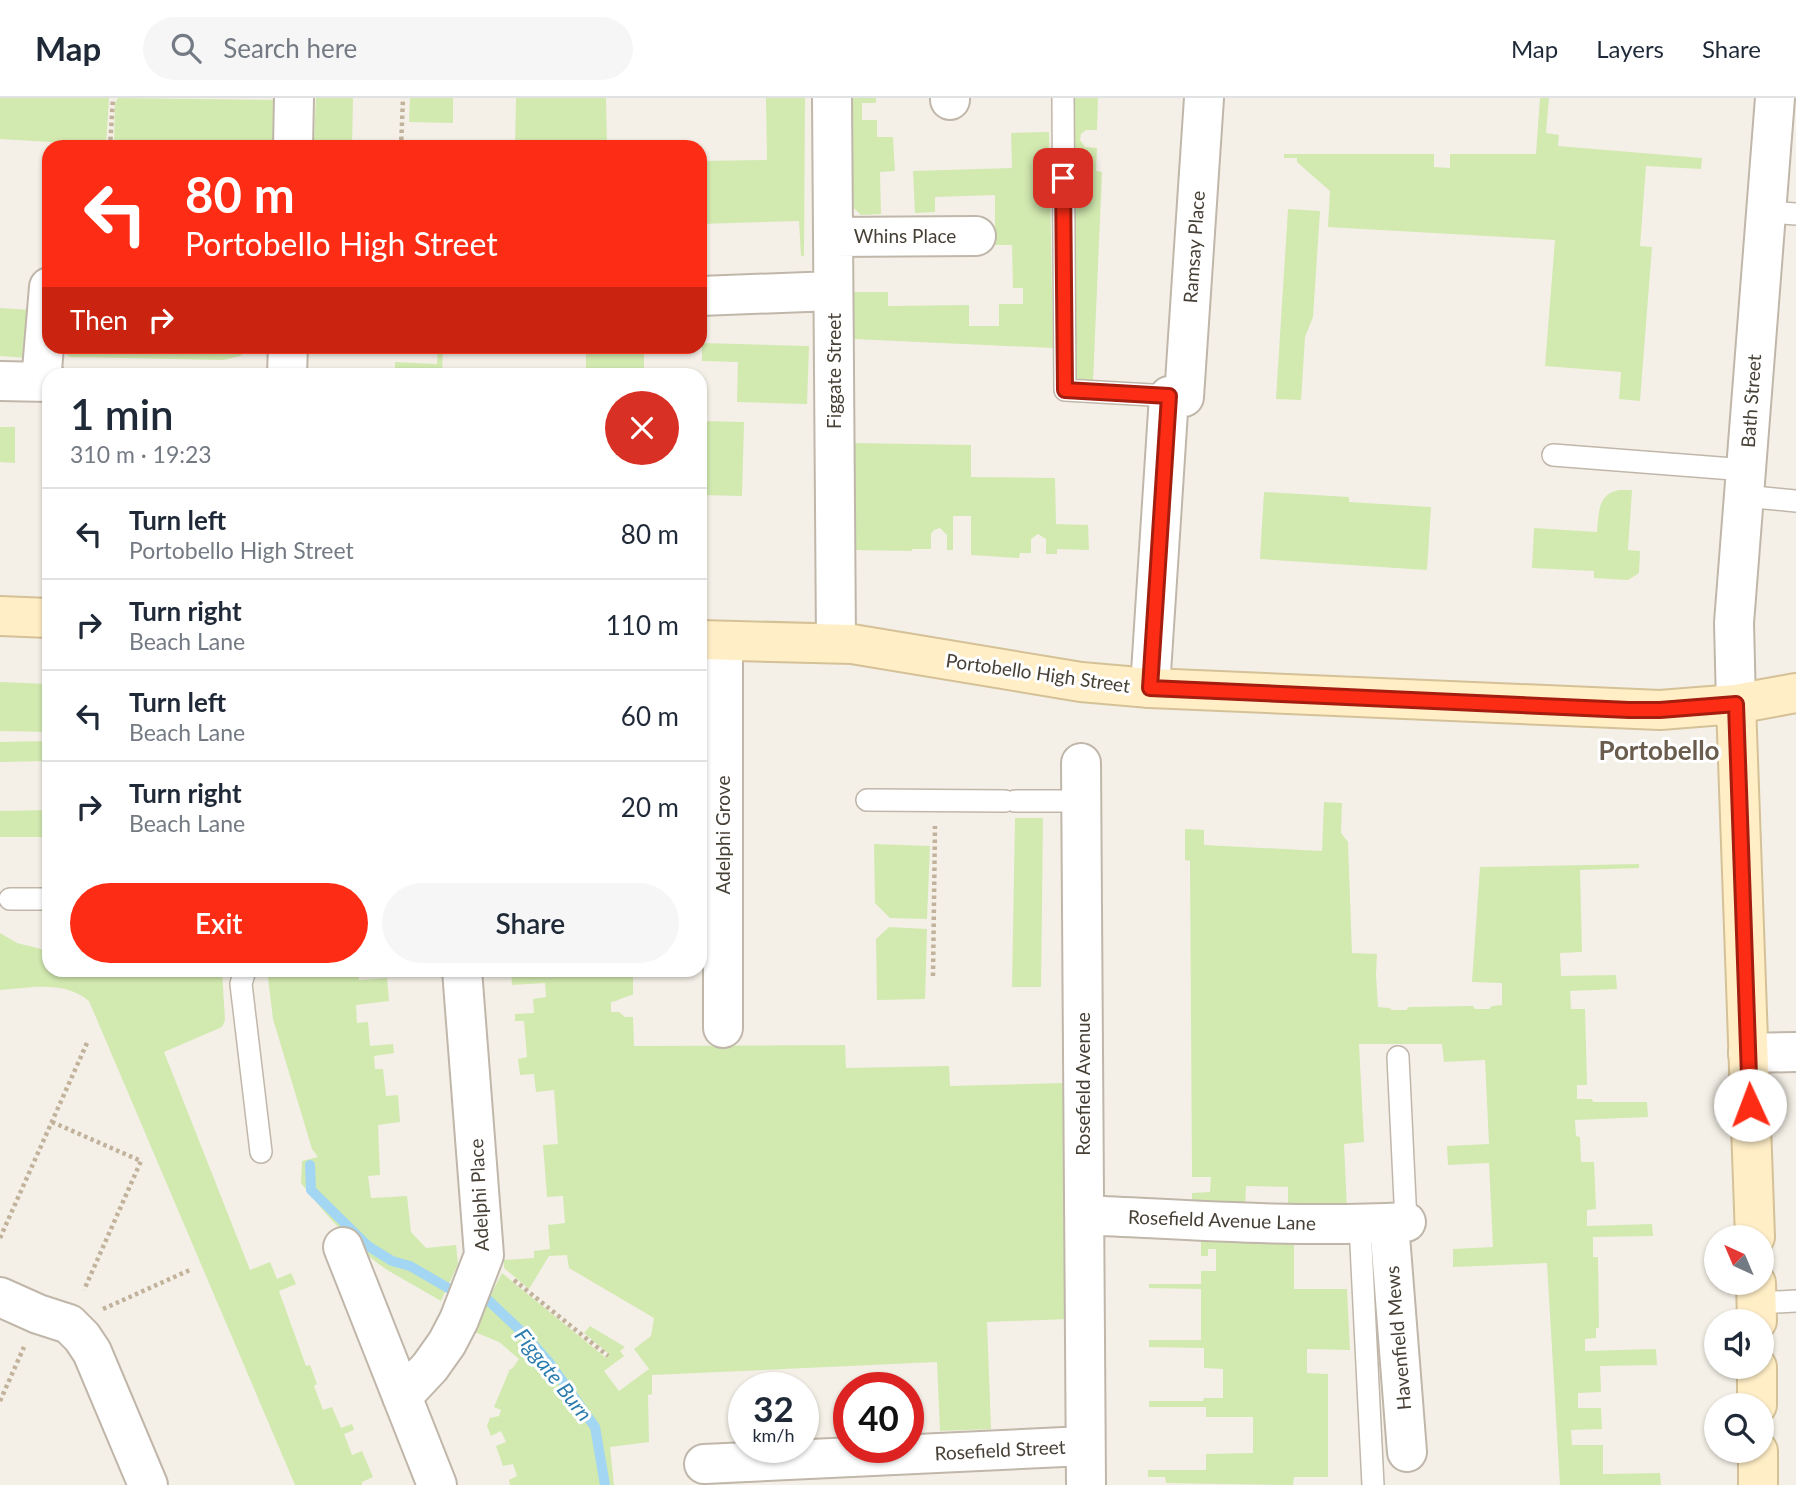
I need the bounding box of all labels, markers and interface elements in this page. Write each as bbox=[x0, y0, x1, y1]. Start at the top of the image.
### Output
search box bbox=[143, 17, 633, 80]
text: Map bbox=[35, 28, 101, 68]
icon: search bbox=[167, 29, 205, 67]
text: Search here bbox=[223, 32, 357, 64]
text: Map bbox=[1511, 34, 1558, 63]
text: Layers bbox=[1596, 34, 1664, 63]
text: Share bbox=[1702, 34, 1761, 63]
pin bbox=[1033, 148, 1093, 208]
icon: arrive bbox=[1044, 159, 1082, 197]
text: 80 m bbox=[185, 165, 295, 223]
icon: left bbox=[70, 168, 161, 259]
street label: Ramsay Place bbox=[1178, 190, 1209, 304]
text: Portobello High Street bbox=[185, 224, 498, 263]
street label: Whins Place bbox=[854, 224, 956, 247]
icon: right bbox=[142, 301, 180, 339]
text: Then bbox=[70, 304, 128, 336]
street label: Figgate Street bbox=[822, 313, 845, 429]
street label: Bath Street bbox=[1736, 353, 1765, 449]
text: 1 min bbox=[70, 389, 174, 439]
button: close bbox=[605, 391, 679, 465]
text: 310 m · 19:23 bbox=[70, 440, 212, 468]
text: Turn left bbox=[129, 504, 226, 536]
icon: left bbox=[70, 515, 108, 553]
text: 80 m bbox=[621, 518, 679, 550]
text: Portobello High Street bbox=[129, 536, 354, 564]
text: Turn right bbox=[129, 595, 242, 627]
icon: right bbox=[70, 606, 108, 644]
text: 110 m bbox=[606, 609, 679, 641]
text: Beach Lane bbox=[129, 627, 245, 655]
street label: Portobello High Street bbox=[945, 648, 1132, 697]
text: Turn left bbox=[129, 686, 226, 718]
icon: left bbox=[70, 697, 108, 735]
text: 60 m bbox=[621, 700, 679, 732]
text: Beach Lane bbox=[129, 718, 245, 746]
district label: Portobello bbox=[1598, 734, 1720, 766]
street label: Adelphi Grove bbox=[711, 776, 734, 894]
text: Turn right bbox=[129, 777, 242, 809]
icon: right bbox=[70, 788, 108, 826]
text: 20 m bbox=[621, 791, 679, 823]
text: Beach Lane bbox=[129, 809, 245, 837]
button: Exit bbox=[70, 883, 368, 963]
button: Share bbox=[382, 883, 679, 963]
street label: Rosefield Avenue bbox=[1071, 1012, 1094, 1156]
position arrow bbox=[1713, 1068, 1787, 1142]
street label: Adelphi Place bbox=[464, 1138, 493, 1252]
street label: Rosefield Avenue Lane bbox=[1128, 1205, 1316, 1234]
north arrow bbox=[1704, 1225, 1774, 1295]
map controls bbox=[1704, 1225, 1774, 1463]
street label: Havenfield Mews bbox=[1380, 1265, 1415, 1411]
button: sound bbox=[1704, 1309, 1774, 1379]
water label: Figgate Burn bbox=[510, 1323, 598, 1425]
speed limit sign: 40 bbox=[833, 1372, 924, 1463]
text: 32 bbox=[753, 1387, 794, 1429]
button: search bbox=[1704, 1393, 1774, 1463]
text: km/h bbox=[752, 1424, 795, 1446]
street label: Rosefield Street bbox=[934, 1435, 1066, 1464]

